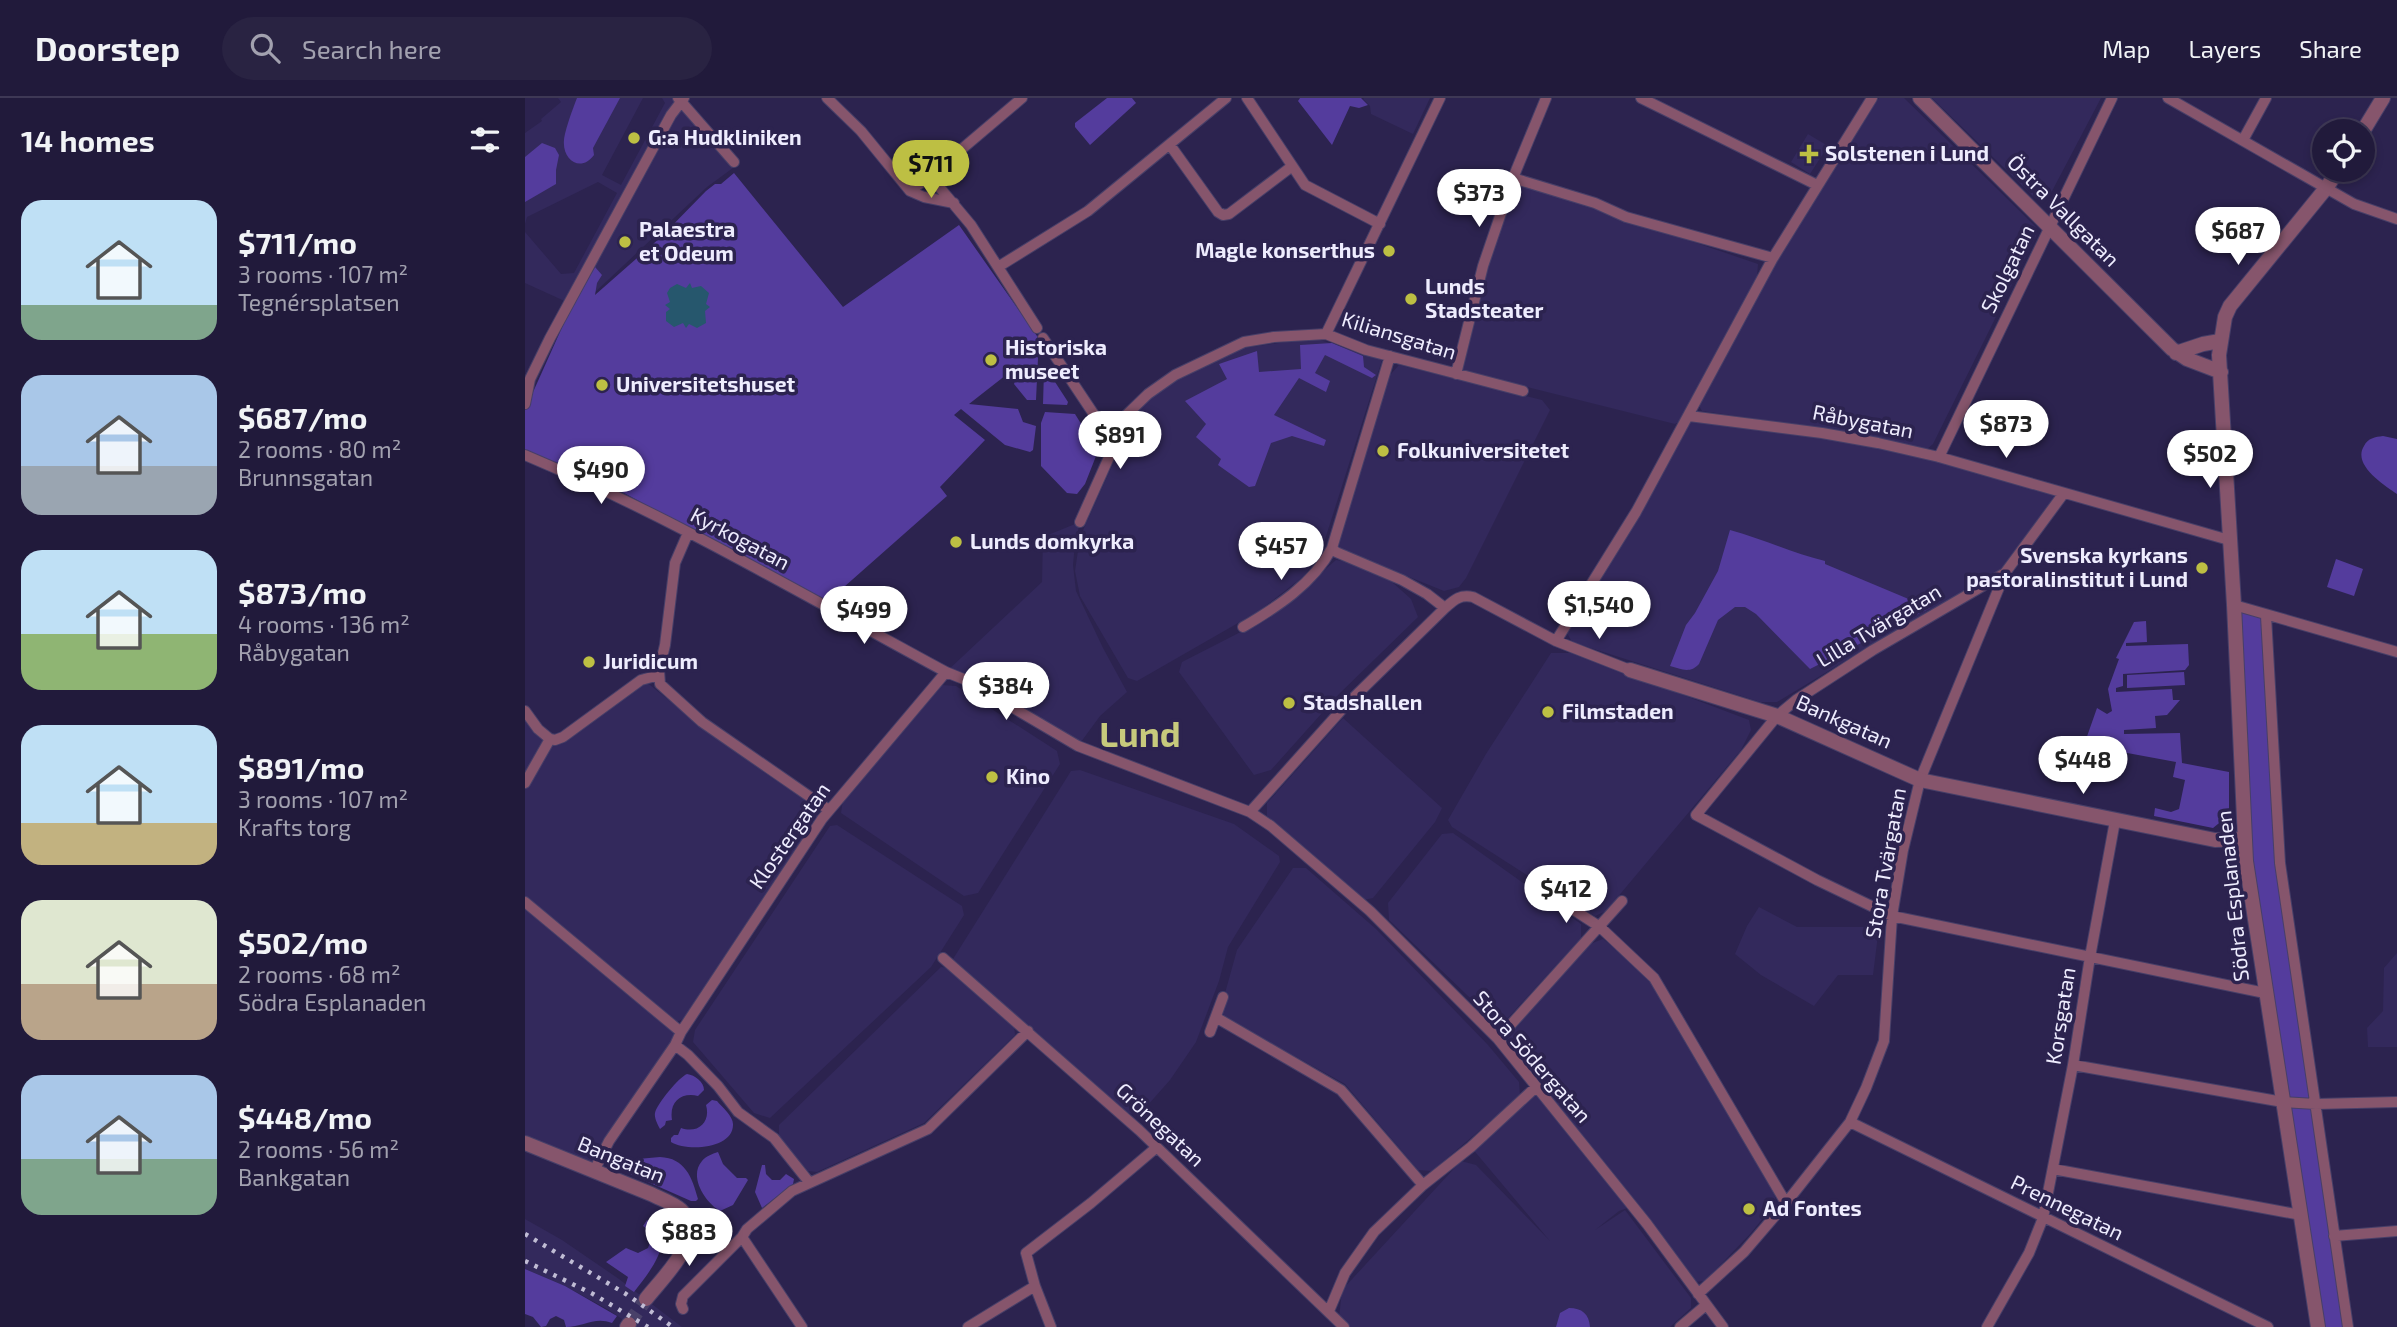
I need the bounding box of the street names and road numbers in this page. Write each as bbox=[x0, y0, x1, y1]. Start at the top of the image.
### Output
street label: Östra Vallgatan bbox=[2003, 149, 2125, 271]
street label: Skolgatan bbox=[1975, 220, 2039, 317]
street label: Kiliansgatan bbox=[1339, 305, 1460, 364]
street label: Råbygatan bbox=[1811, 399, 1916, 443]
street label: Kyrkogatan bbox=[687, 501, 794, 574]
street label: Lilla Tvärgatan bbox=[1811, 578, 1945, 672]
street label: Bankgatan bbox=[1793, 688, 1896, 753]
street label: Klostergatan bbox=[743, 777, 834, 893]
street label: Stora Tvärgatan bbox=[1859, 786, 1910, 940]
street label: Södra Esplanaden bbox=[2210, 809, 2253, 983]
street label: Korsgatan bbox=[2040, 965, 2080, 1066]
street label: Stora Södergatan bbox=[1469, 985, 1597, 1127]
street label: Grönegatan bbox=[1112, 1077, 1210, 1171]
street label: Bangatan bbox=[574, 1130, 669, 1187]
street label: Prennegatan bbox=[2007, 1169, 2128, 1245]

